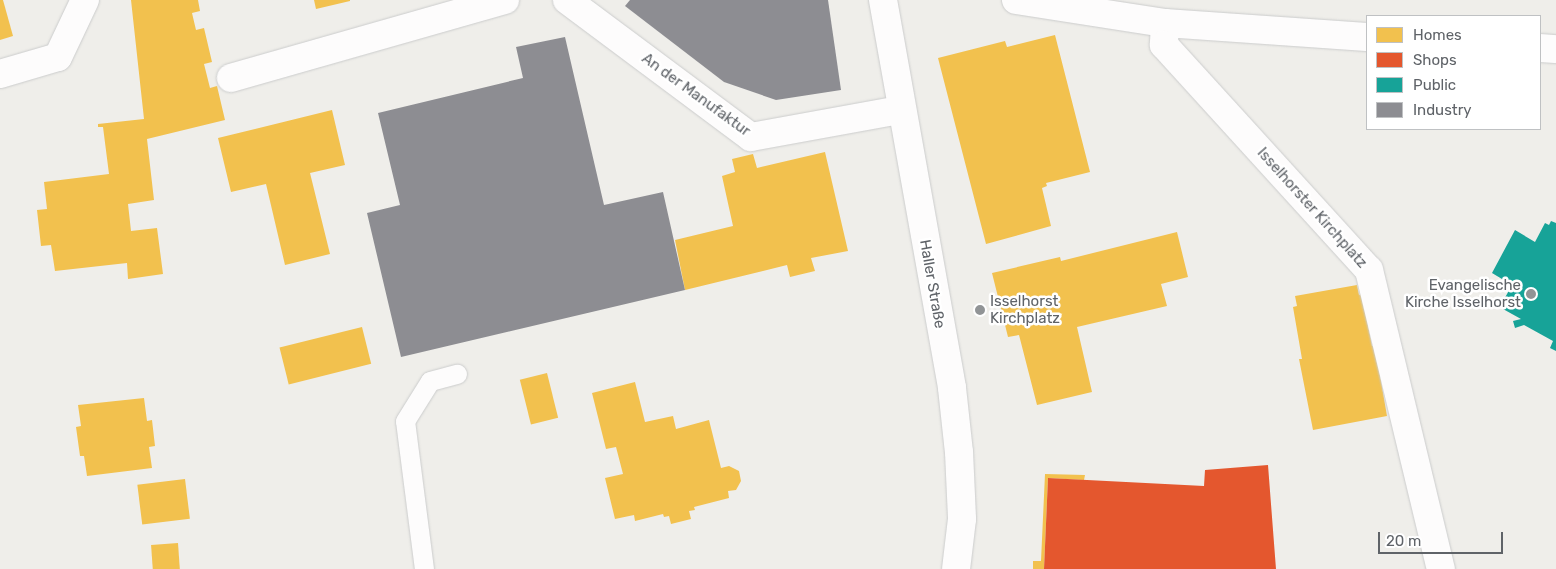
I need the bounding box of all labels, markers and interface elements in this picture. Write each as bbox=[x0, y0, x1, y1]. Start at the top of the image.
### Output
legend bbox=[1366, 15, 1541, 130]
text: Homes bbox=[1413, 26, 1462, 44]
street label: An der Manufaktur bbox=[638, 49, 754, 141]
text: Shops bbox=[1413, 51, 1457, 69]
text: Public bbox=[1413, 76, 1456, 94]
text: Industry bbox=[1413, 101, 1472, 119]
street label: Isselhorster Kirchplatz bbox=[1253, 144, 1371, 272]
street label: Haller Straße bbox=[915, 238, 949, 330]
place label: Evangelische Kirche Isselhorst bbox=[1405, 276, 1521, 311]
marker: Evangelische Kirche Isselhorst bbox=[1525, 288, 1537, 300]
place label: Isselhorst Kirchplatz bbox=[990, 292, 1060, 327]
marker: Isselhorst Kirchplatz bbox=[974, 304, 986, 316]
scale bar bbox=[1381, 522, 1506, 554]
text: 20 m bbox=[1386, 532, 1421, 550]

